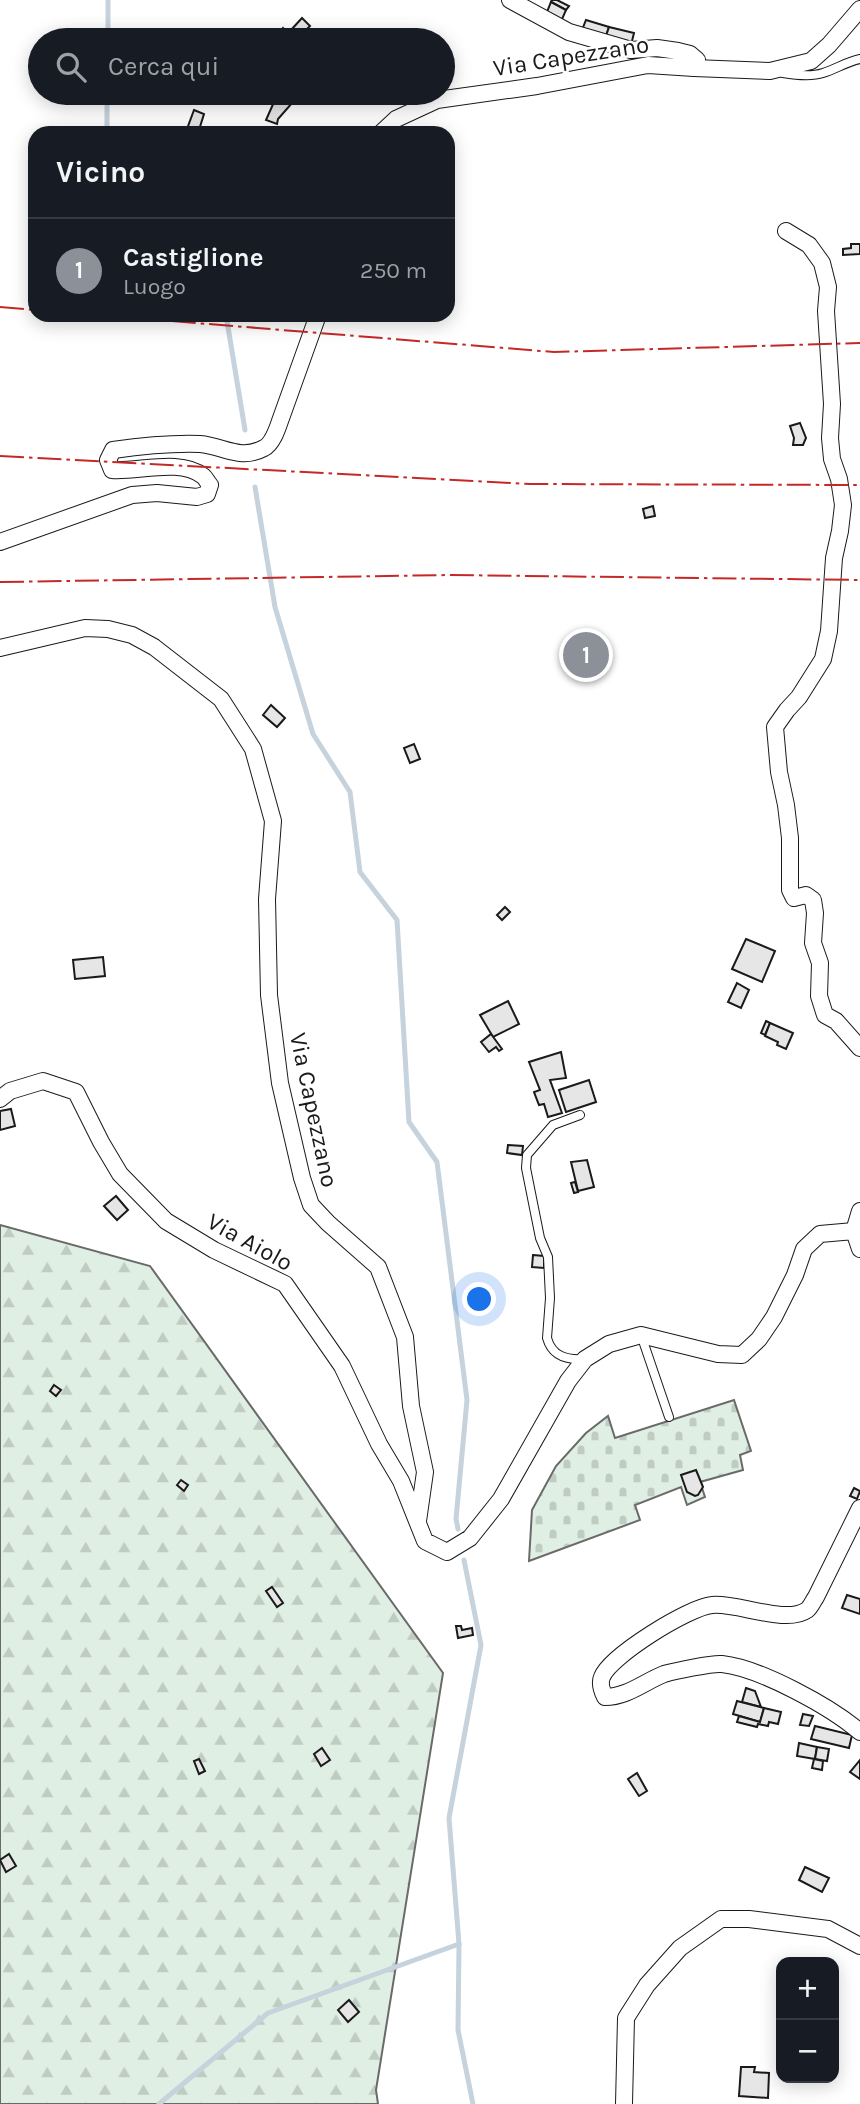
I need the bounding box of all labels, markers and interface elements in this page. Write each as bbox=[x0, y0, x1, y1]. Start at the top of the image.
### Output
search box bbox=[28, 28, 455, 105]
street label: Via Capezzano bbox=[491, 30, 651, 82]
icon: search bbox=[52, 48, 90, 86]
text: Cerca qui bbox=[108, 51, 219, 82]
text: Vicino bbox=[56, 154, 145, 190]
text: Castiglione bbox=[123, 242, 263, 273]
text: 1 bbox=[75, 257, 83, 284]
text: 250 m bbox=[360, 257, 427, 284]
text: Luogo bbox=[123, 273, 186, 300]
pin: 1 bbox=[563, 629, 609, 681]
street label: Via Capezzano bbox=[284, 1030, 344, 1190]
street label: Via Aiolo bbox=[202, 1207, 298, 1277]
your location bbox=[462, 1282, 496, 1316]
map controls bbox=[776, 1957, 839, 2083]
button: + bbox=[776, 1957, 839, 2020]
button: − bbox=[776, 2020, 839, 2083]

